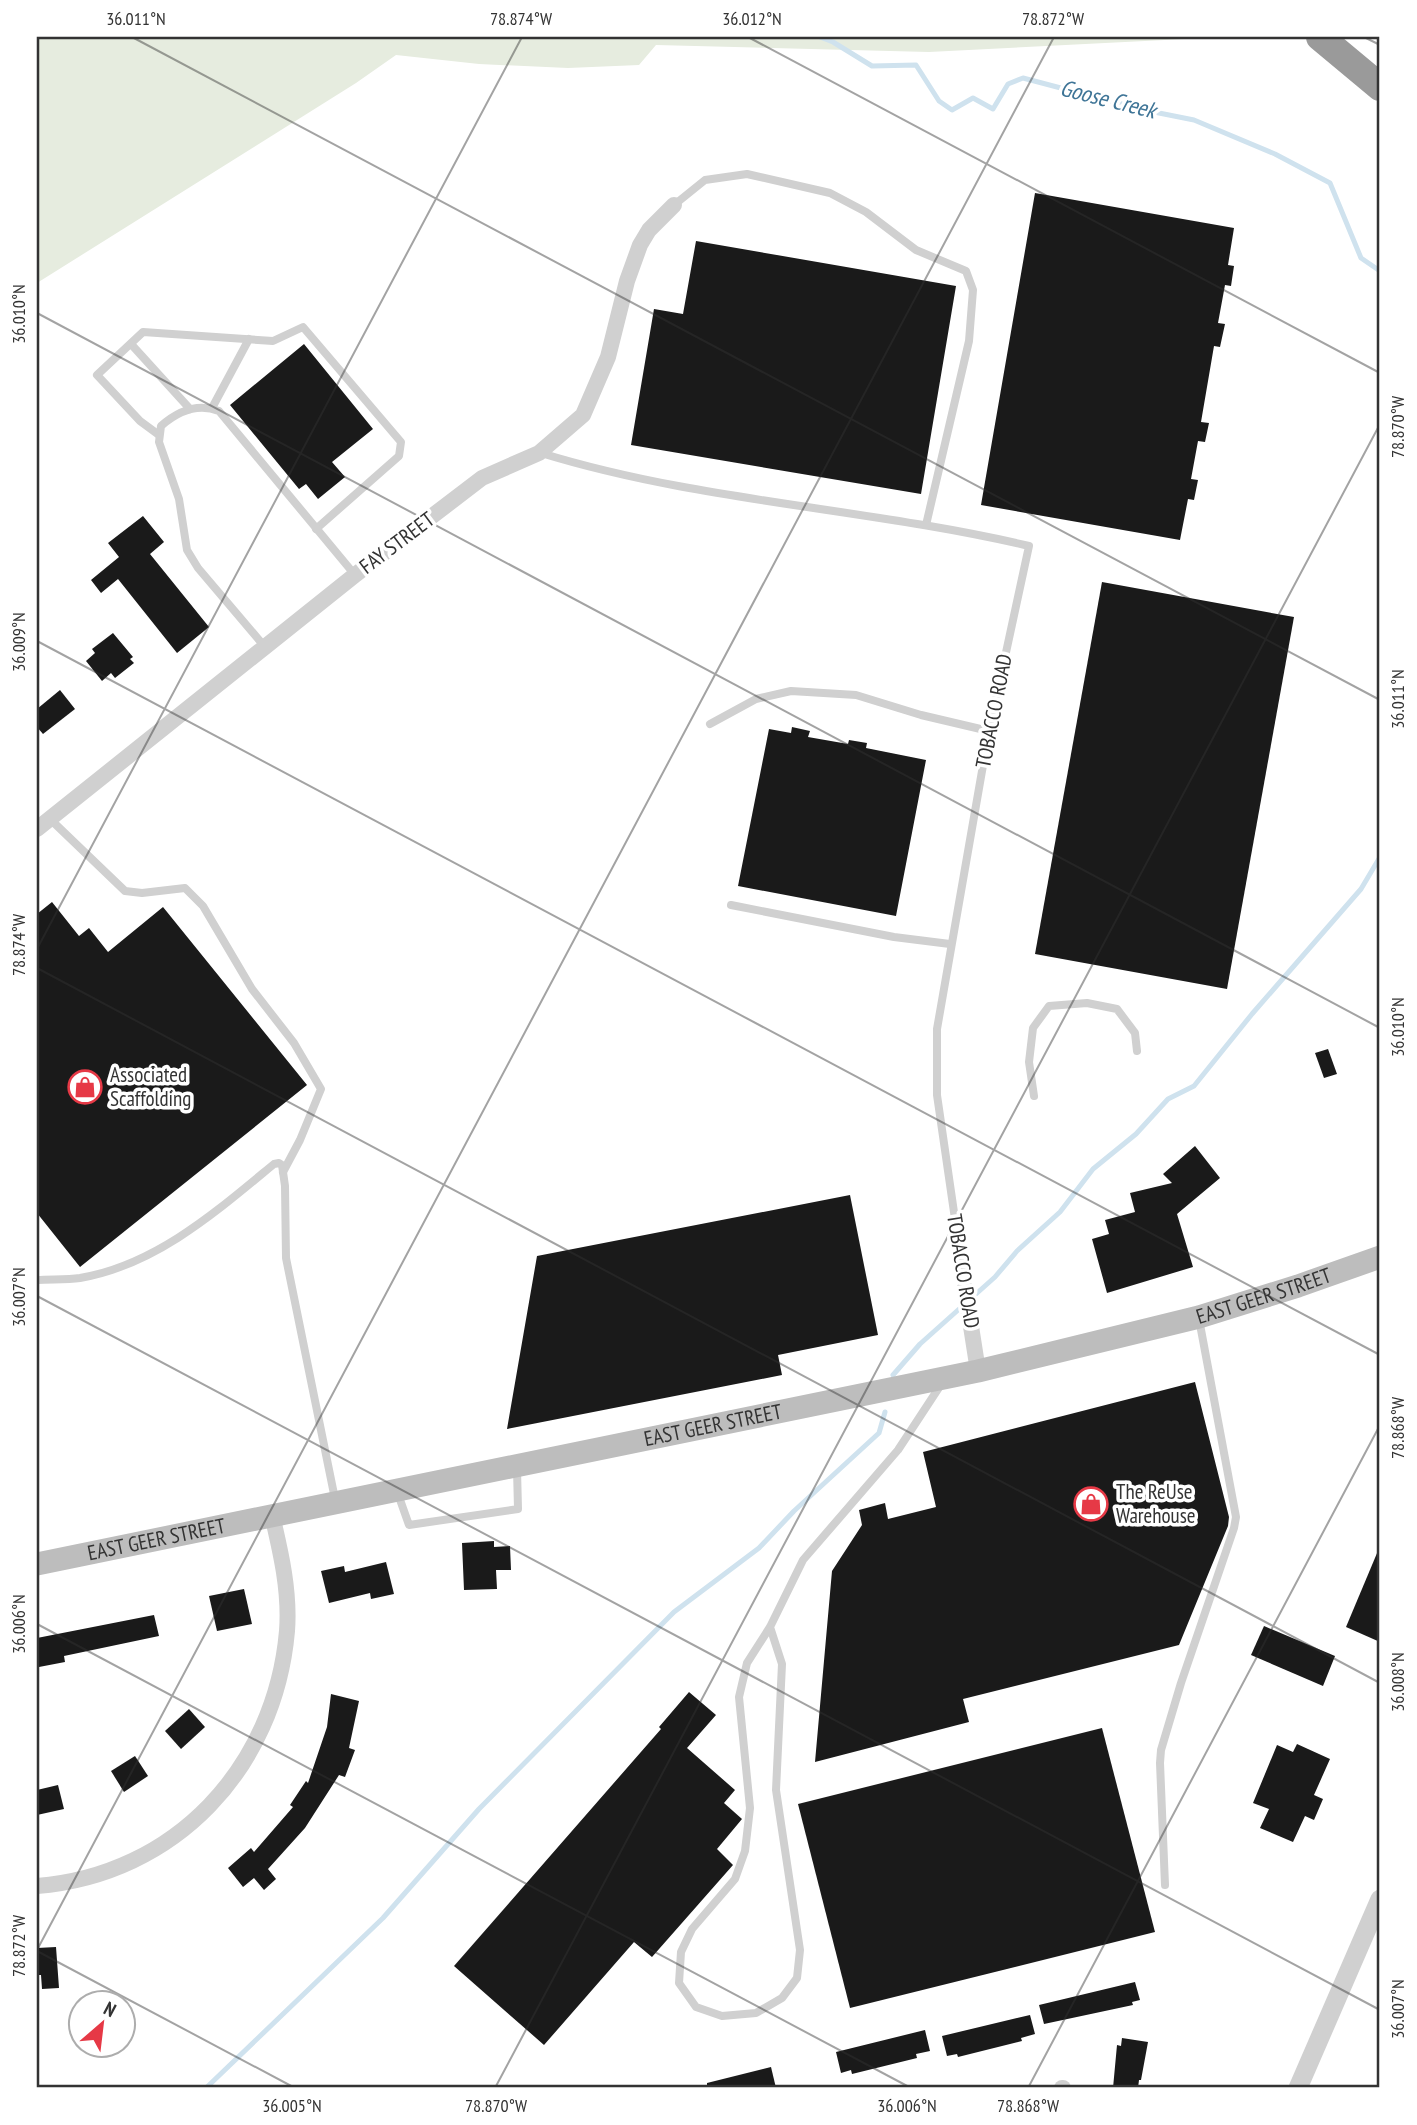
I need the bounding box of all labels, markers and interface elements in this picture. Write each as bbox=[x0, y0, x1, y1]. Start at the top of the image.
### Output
text: 36.011°N bbox=[106, 7, 166, 30]
text: 78.874°W bbox=[490, 7, 552, 30]
text: 36.012°N bbox=[722, 7, 782, 30]
text: 78.872°W bbox=[1022, 7, 1084, 30]
water label: Goose Creek bbox=[1057, 73, 1162, 125]
text: 36.010°N bbox=[7, 284, 30, 344]
text: 78.870°W bbox=[1386, 396, 1409, 458]
street label: FAY STREET bbox=[354, 505, 440, 580]
text: 36.009°N bbox=[7, 612, 30, 672]
street label: TOBACCO ROAD bbox=[969, 652, 1018, 770]
text: 36.011°N bbox=[1386, 669, 1409, 729]
text: 78.874°W bbox=[7, 914, 30, 976]
text: 36.010°N bbox=[1386, 997, 1409, 1057]
place label: Associated Scaffolding bbox=[110, 1061, 191, 1112]
shop icon: Associated Scaffolding bbox=[66, 1068, 104, 1106]
street label: TOBACCO ROAD bbox=[941, 1212, 986, 1330]
street label: EAST GEER STREET bbox=[1193, 1261, 1335, 1330]
text: 36.007°N bbox=[7, 1267, 30, 1327]
street label: EAST GEER STREET bbox=[642, 1397, 785, 1452]
text: 78.868°W bbox=[1386, 1397, 1409, 1459]
place label: The ReUse Warehouse bbox=[1116, 1478, 1195, 1529]
shop icon: The ReUse Warehouse bbox=[1072, 1485, 1110, 1523]
street label: EAST GEER STREET bbox=[85, 1512, 228, 1566]
text: 36.006°N bbox=[7, 1594, 30, 1654]
text: 36.008°N bbox=[1386, 1652, 1409, 1712]
text: 78.872°W bbox=[7, 1915, 30, 1977]
text: 36.007°N bbox=[1386, 1979, 1409, 2039]
north arrow bbox=[66, 1988, 136, 2058]
text: N bbox=[100, 1996, 120, 2022]
text: 36.005°N bbox=[262, 2094, 322, 2117]
text: 78.870°W bbox=[465, 2094, 527, 2117]
text: 36.006°N bbox=[877, 2094, 937, 2117]
text: 78.868°W bbox=[997, 2094, 1059, 2117]

